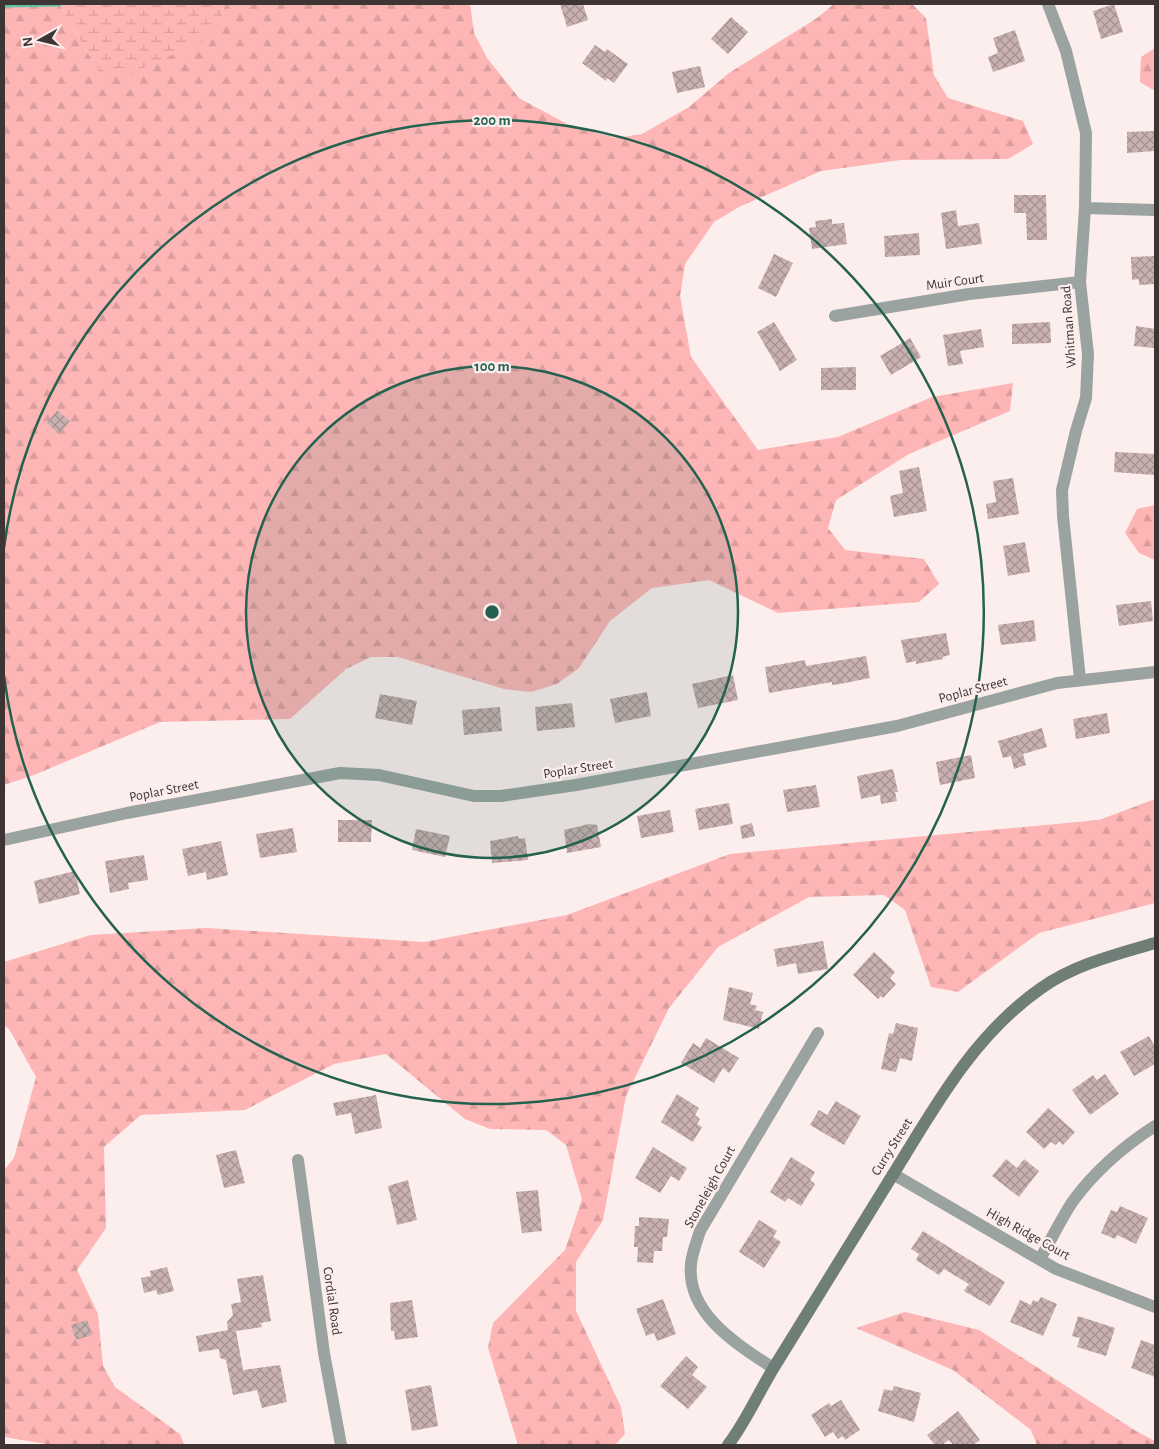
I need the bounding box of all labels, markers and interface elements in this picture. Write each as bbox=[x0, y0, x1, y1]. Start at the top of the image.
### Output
north arrow bbox=[15, 15, 65, 65]
text: N bbox=[21, 36, 36, 47]
text: 200 m bbox=[473, 113, 511, 128]
street label: Muir Court bbox=[925, 271, 985, 293]
street label: Whitman Road bbox=[1059, 285, 1079, 369]
text: 100 m bbox=[474, 359, 510, 374]
centre of rings bbox=[483, 603, 501, 621]
street label: Poplar Street bbox=[937, 674, 1009, 706]
street label: Poplar Street bbox=[542, 757, 614, 781]
street label: Poplar Street bbox=[128, 777, 200, 805]
street label: Curry Street bbox=[869, 1115, 915, 1178]
street label: Stoneleigh Court bbox=[682, 1143, 738, 1230]
street label: High Ridge Court bbox=[984, 1205, 1073, 1263]
street label: Cordial Road bbox=[320, 1266, 344, 1336]

